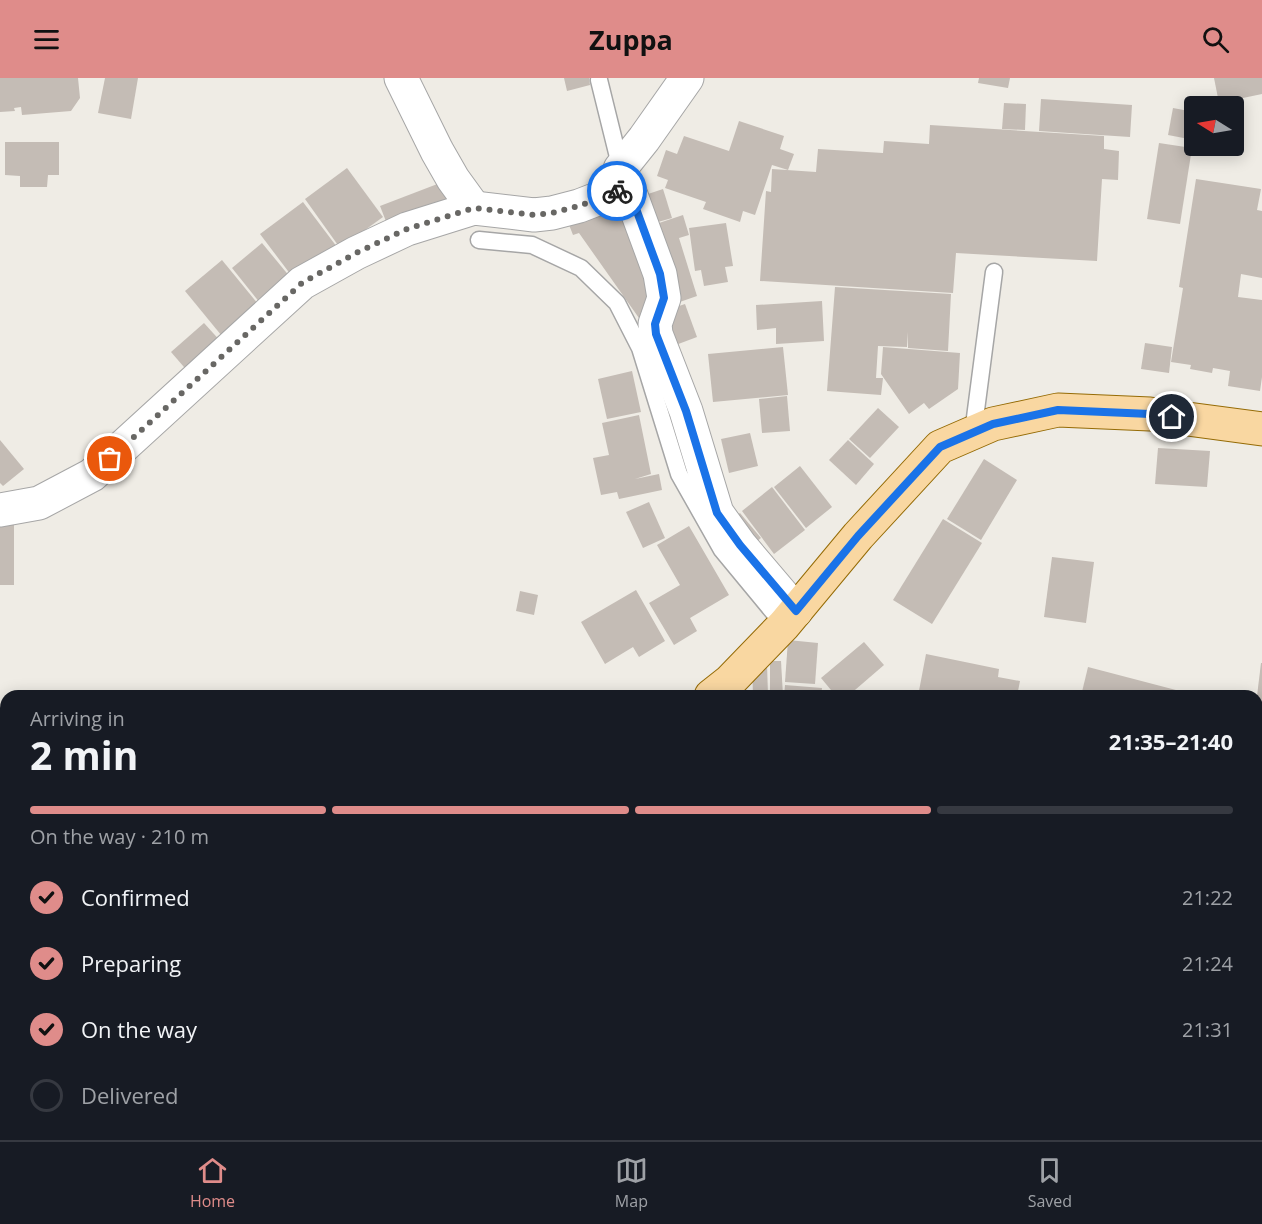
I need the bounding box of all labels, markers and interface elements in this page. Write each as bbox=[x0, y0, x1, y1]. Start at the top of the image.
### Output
text: Zuppa bbox=[589, 21, 673, 58]
icon: menu bbox=[30, 23, 63, 56]
icon: search bbox=[1199, 23, 1232, 56]
north arrow bbox=[1184, 96, 1244, 156]
map controls bbox=[1184, 96, 1244, 156]
courier bbox=[587, 161, 647, 221]
icon: bike bbox=[601, 175, 634, 208]
pin bbox=[1146, 391, 1197, 442]
icon: home bbox=[1155, 400, 1188, 433]
pin bbox=[84, 433, 135, 484]
icon: bag bbox=[93, 442, 126, 475]
text: Arriving in bbox=[30, 705, 125, 732]
text: 21:35–21:40 bbox=[1109, 726, 1233, 756]
text: 2 min bbox=[30, 728, 138, 781]
text: On the way · 210 m bbox=[30, 823, 209, 850]
icon: check bbox=[30, 881, 63, 914]
text: Confirmed bbox=[81, 882, 190, 912]
text: 21:22 bbox=[1182, 884, 1233, 911]
icon: check bbox=[30, 947, 63, 980]
text: Preparing bbox=[81, 948, 181, 978]
text: 21:24 bbox=[1182, 950, 1233, 977]
icon: check bbox=[30, 1013, 63, 1046]
text: On the way bbox=[81, 1014, 197, 1044]
text: 21:31 bbox=[1182, 1016, 1233, 1043]
text: Delivered bbox=[81, 1080, 179, 1110]
tab: Home bbox=[190, 1154, 235, 1212]
tab: Map bbox=[615, 1154, 648, 1212]
tab: Saved bbox=[1028, 1154, 1072, 1212]

